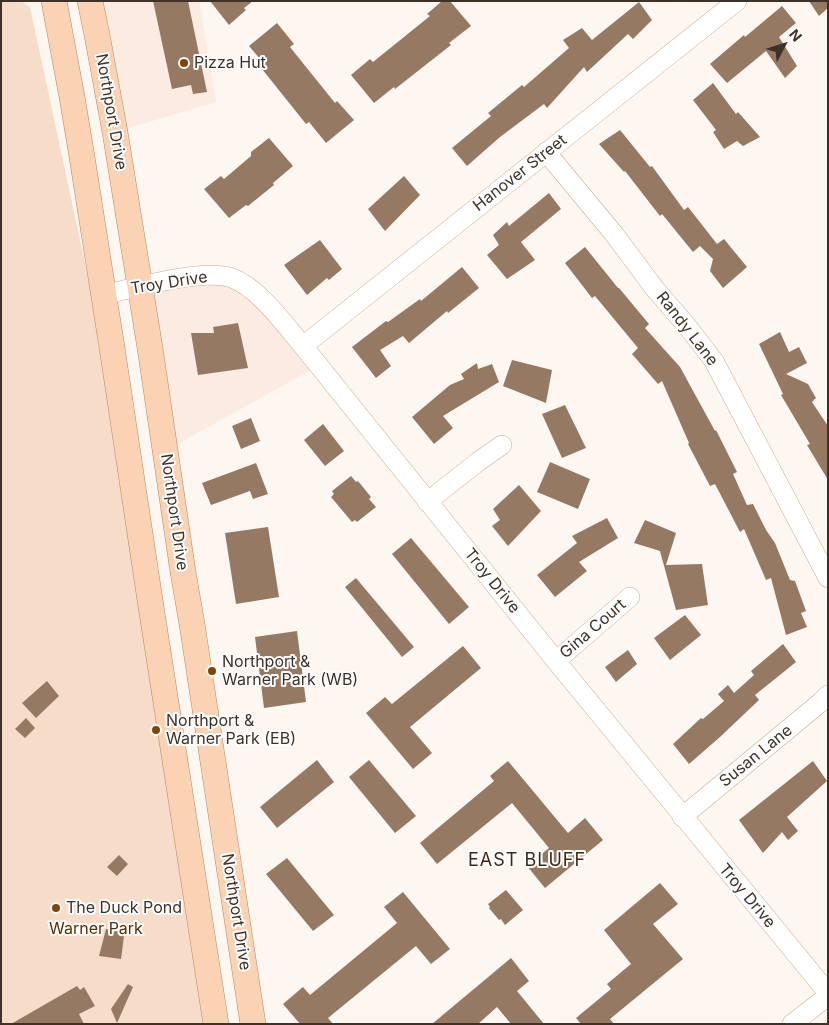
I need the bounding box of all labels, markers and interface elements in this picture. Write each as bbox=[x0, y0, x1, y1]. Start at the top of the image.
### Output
north arrow bbox=[759, 20, 809, 70]
text: N bbox=[786, 25, 806, 45]
street label: Northport Drive bbox=[91, 52, 131, 172]
place label: Pizza Hut bbox=[194, 53, 266, 73]
marker: Pizza Hut bbox=[178, 57, 190, 69]
street label: Hanover Street bbox=[469, 131, 571, 215]
street label: Troy Drive bbox=[129, 267, 209, 299]
street label: Randy Lane bbox=[652, 288, 722, 370]
street label: Northport Drive bbox=[156, 452, 192, 572]
street label: Troy Drive bbox=[460, 545, 524, 617]
street label: Gina Court bbox=[556, 595, 630, 663]
place label: Northport & Warner Park (WB) bbox=[222, 652, 358, 690]
marker: Northport & Warner Park (WB) bbox=[206, 665, 218, 677]
place label: Northport & Warner Park (EB) bbox=[166, 711, 296, 749]
street label: Susan Lane bbox=[716, 721, 796, 791]
marker: Northport & Warner Park (EB) bbox=[150, 724, 162, 736]
district label: EAST BLUFF bbox=[467, 850, 587, 872]
street label: Northport Drive bbox=[217, 852, 255, 972]
street label: Troy Drive bbox=[715, 860, 779, 932]
place label: The Duck Pond bbox=[66, 898, 182, 918]
marker: The Duck Pond bbox=[50, 902, 62, 914]
park label: Warner Park bbox=[49, 919, 143, 939]

